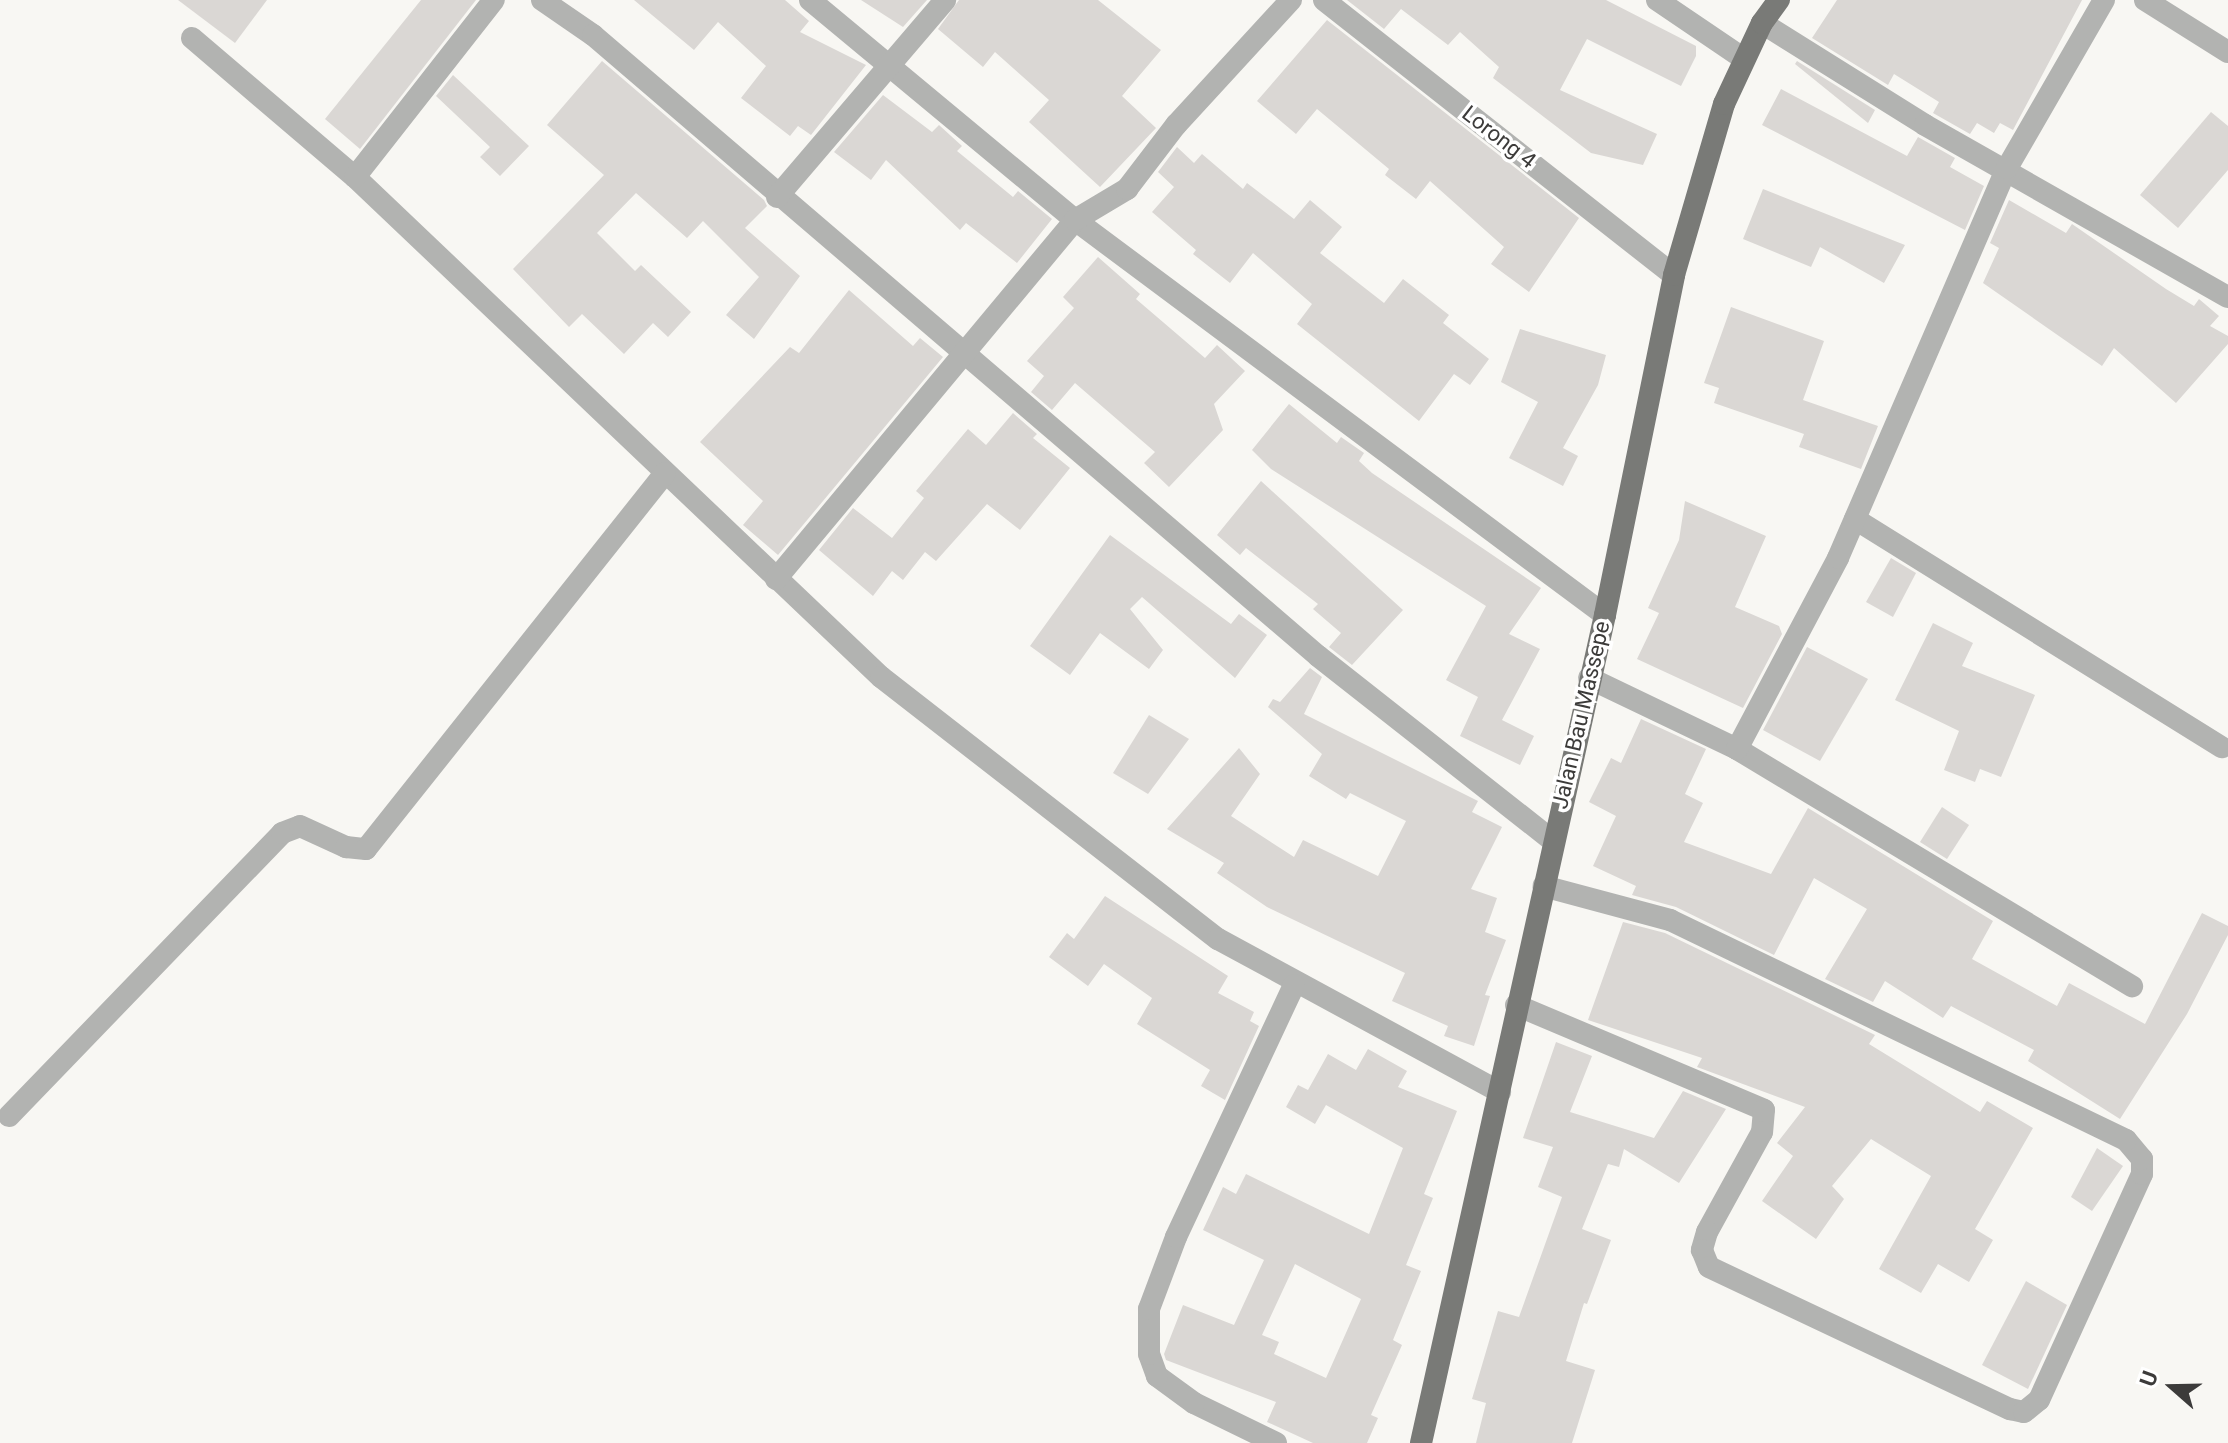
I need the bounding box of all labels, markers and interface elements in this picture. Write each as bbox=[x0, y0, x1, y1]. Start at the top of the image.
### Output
street label: Lorong 4 bbox=[1457, 100, 1541, 174]
street label: Jalan Bau Massepe bbox=[1547, 619, 1615, 811]
north arrow bbox=[2132, 1347, 2212, 1427]
text: U bbox=[2135, 1368, 2163, 1390]

